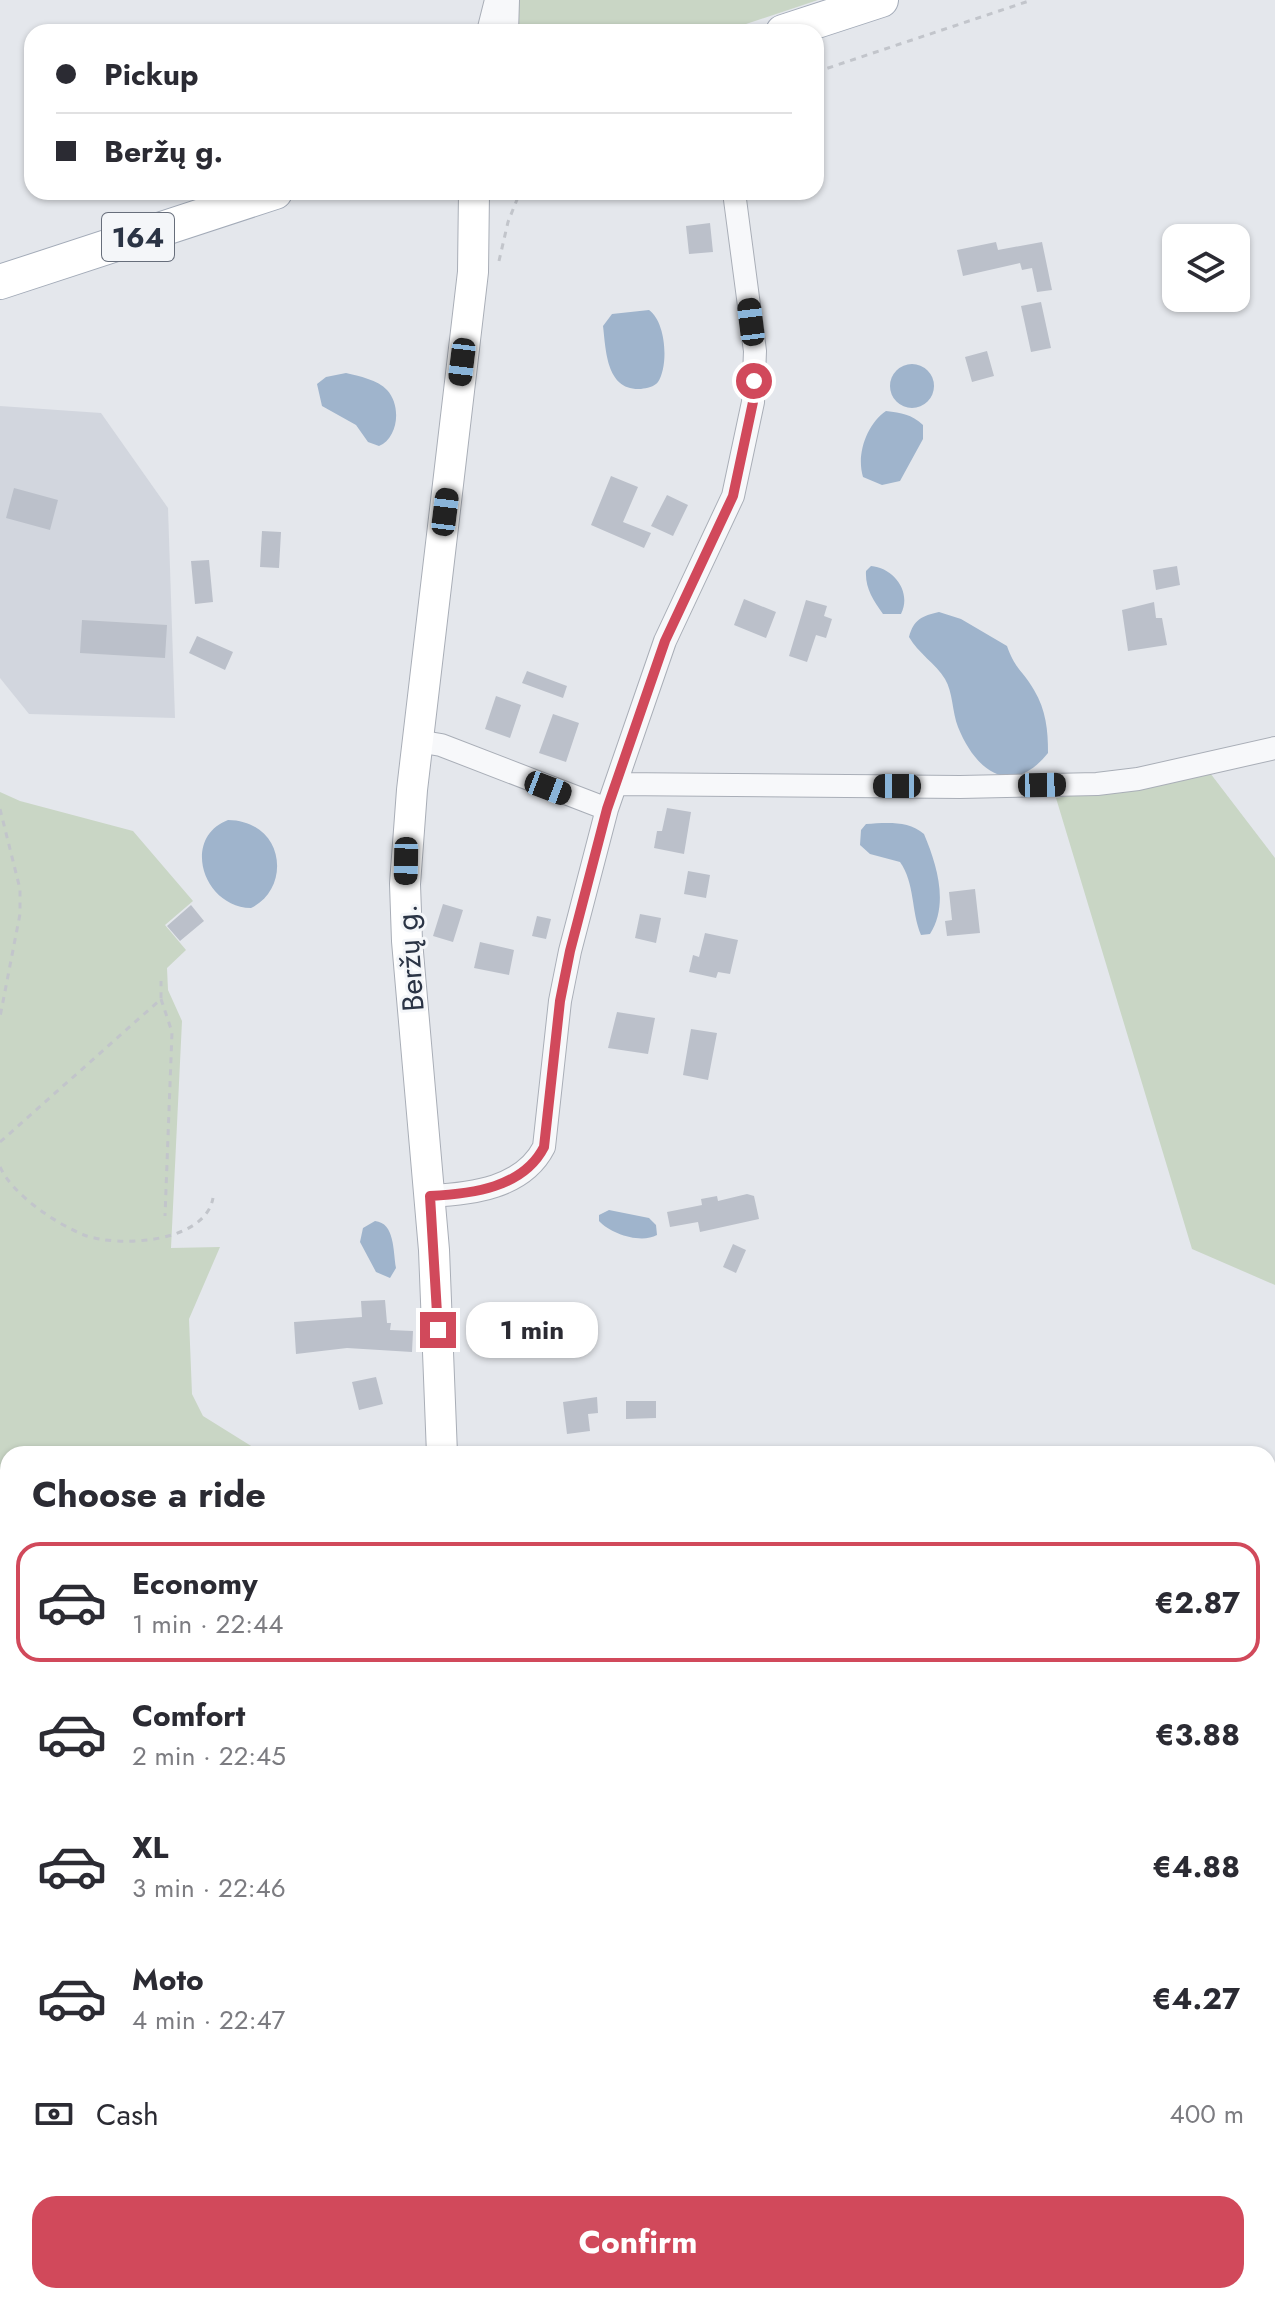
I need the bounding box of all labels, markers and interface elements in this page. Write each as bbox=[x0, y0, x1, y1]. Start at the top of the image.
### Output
text: Pickup bbox=[104, 53, 199, 96]
text: Beržų g. bbox=[104, 130, 223, 173]
road number: 164 bbox=[102, 213, 174, 261]
map controls bbox=[1162, 224, 1250, 312]
button: layers bbox=[1162, 224, 1250, 312]
car bbox=[736, 297, 766, 347]
car bbox=[447, 337, 477, 387]
route start bbox=[736, 363, 772, 399]
car bbox=[430, 487, 460, 537]
car bbox=[521, 768, 575, 808]
car bbox=[1018, 773, 1066, 797]
car bbox=[873, 774, 921, 798]
car bbox=[394, 837, 418, 885]
street label: Beržų g. bbox=[384, 903, 435, 1013]
callout: 1 min bbox=[466, 1302, 598, 1358]
text: 1 min bbox=[500, 1311, 564, 1349]
route end bbox=[420, 1312, 456, 1348]
text: Choose a ride bbox=[32, 1468, 266, 1520]
text: Economy bbox=[132, 1562, 258, 1605]
icon: car bbox=[36, 1566, 108, 1638]
text: €2.87 bbox=[1155, 1581, 1240, 1624]
text: 1 min · 22:44 bbox=[132, 1605, 283, 1643]
text: Comfort bbox=[132, 1694, 245, 1737]
icon: car bbox=[36, 1698, 108, 1770]
text: €3.88 bbox=[1155, 1713, 1240, 1756]
text: 2 min · 22:45 bbox=[132, 1737, 286, 1775]
text: XL bbox=[132, 1826, 168, 1869]
icon: car bbox=[36, 1830, 108, 1902]
text: €4.88 bbox=[1152, 1845, 1240, 1888]
text: 3 min · 22:46 bbox=[132, 1869, 286, 1907]
text: Moto bbox=[132, 1958, 204, 2001]
icon: car bbox=[36, 1962, 108, 2034]
text: €4.27 bbox=[1152, 1977, 1240, 2020]
text: 4 min · 22:47 bbox=[132, 2001, 285, 2039]
icon: cash bbox=[32, 2092, 76, 2136]
text: Cash bbox=[96, 2093, 159, 2136]
text: 400 m bbox=[1170, 2095, 1244, 2133]
button: Confirm bbox=[32, 2196, 1244, 2288]

